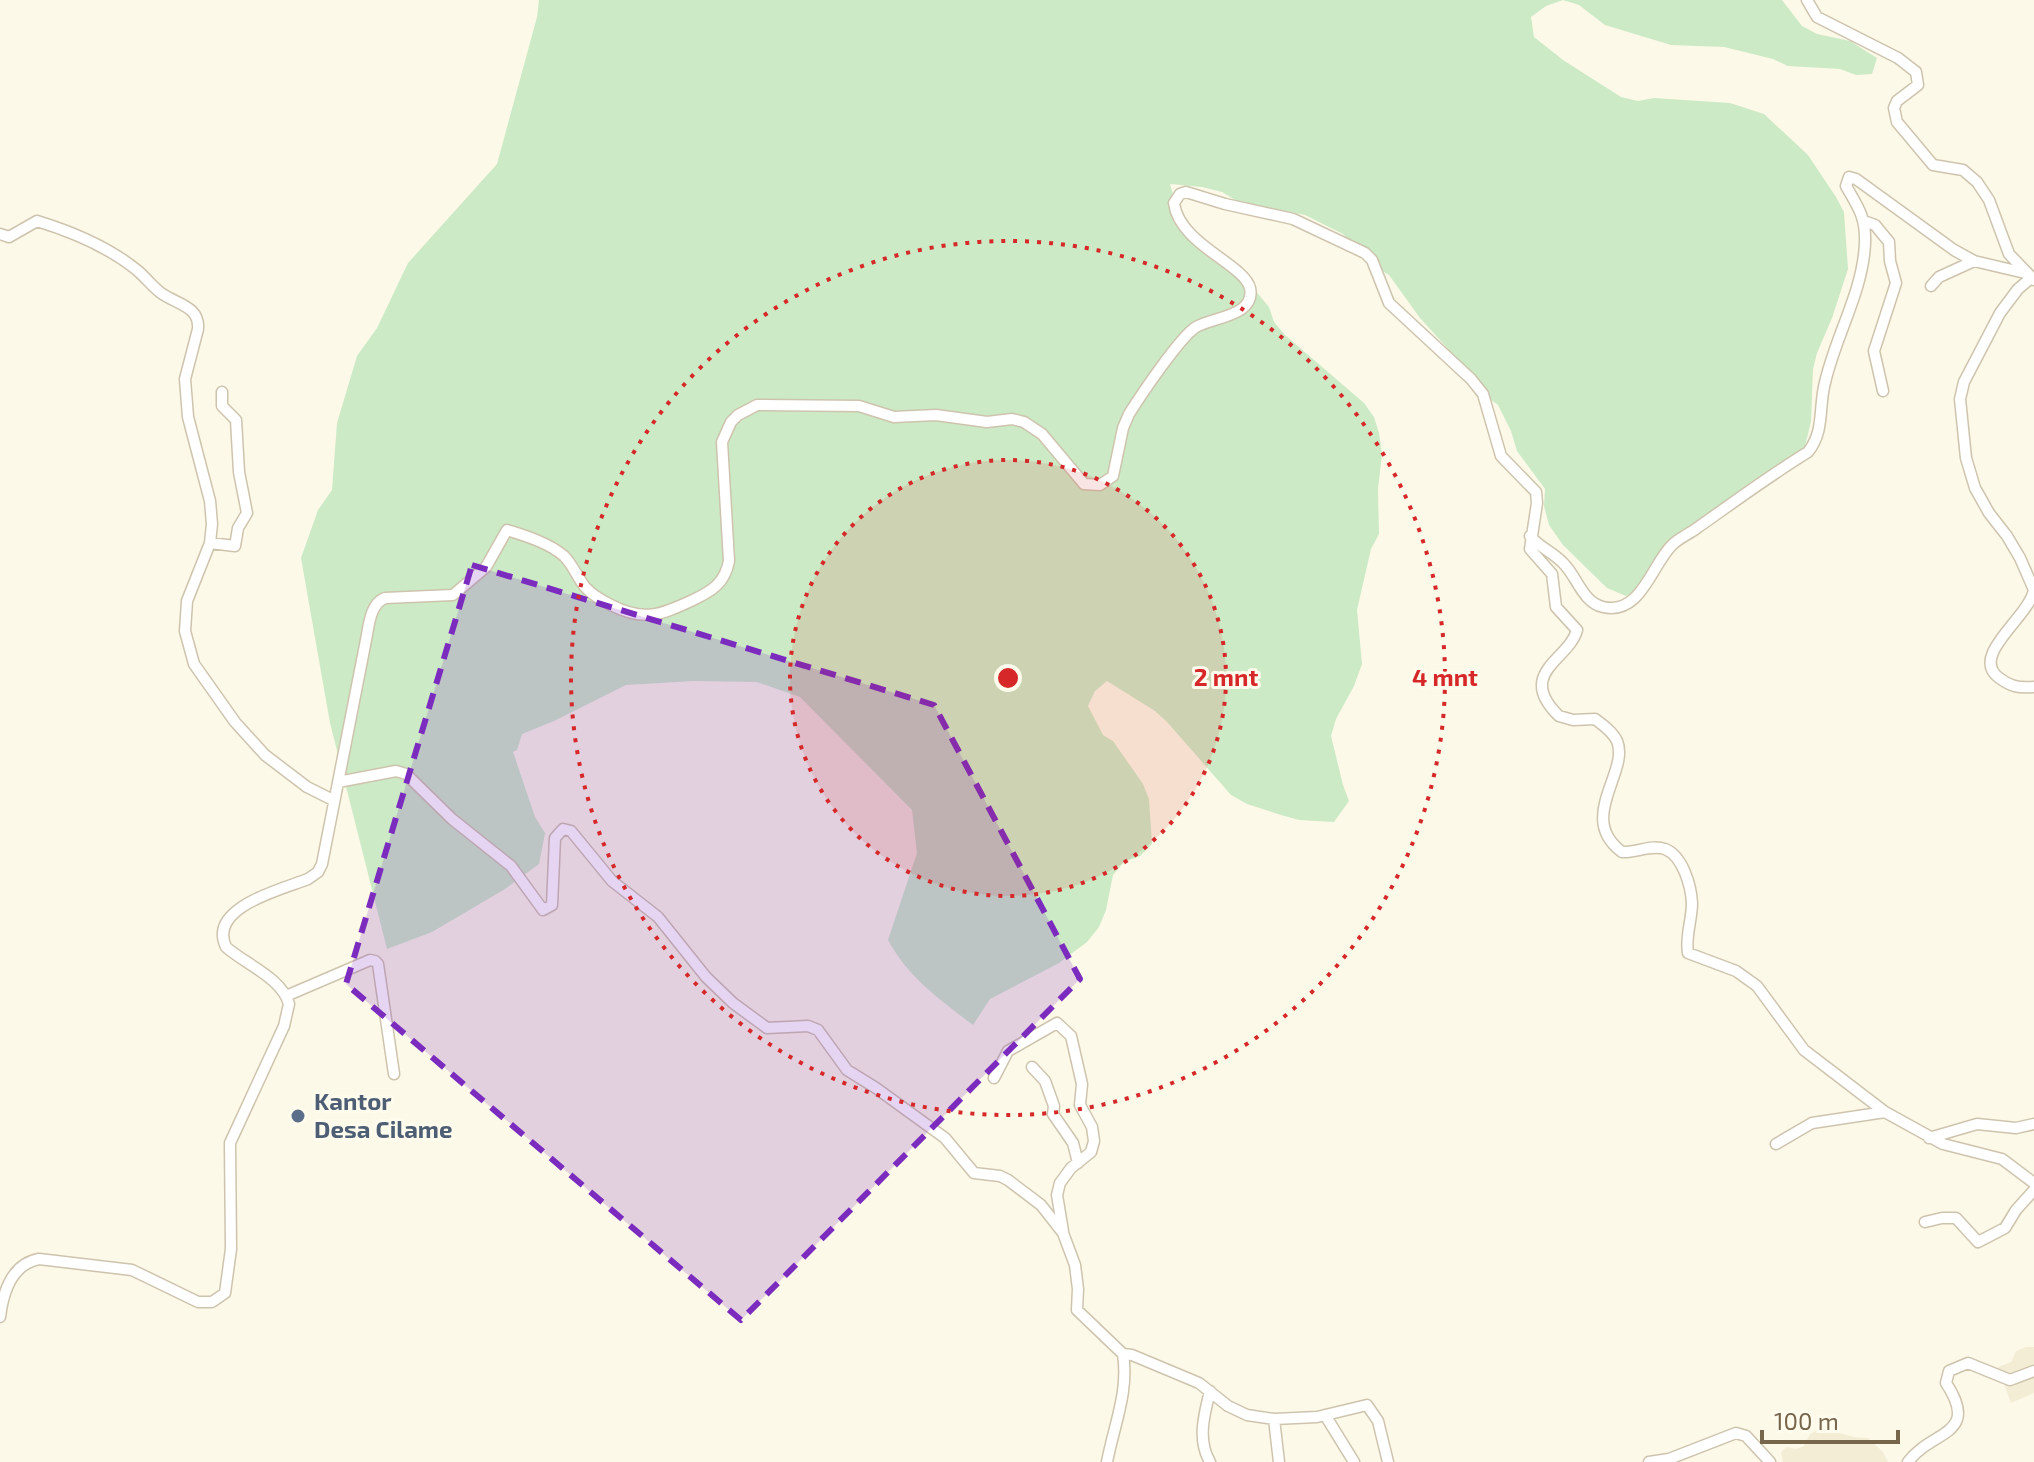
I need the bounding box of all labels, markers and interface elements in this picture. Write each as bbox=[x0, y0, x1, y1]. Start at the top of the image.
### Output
text: 2 mnt bbox=[1194, 662, 1258, 691]
text: 4 mnt bbox=[1412, 662, 1478, 691]
centre of rings bbox=[994, 664, 1022, 692]
place label: Kantor Desa Cilame bbox=[314, 1086, 453, 1143]
marker: Kantor Desa Cilame bbox=[289, 1107, 307, 1125]
scale bar bbox=[1762, 1394, 1898, 1444]
text: 100 m bbox=[1774, 1406, 1839, 1435]

